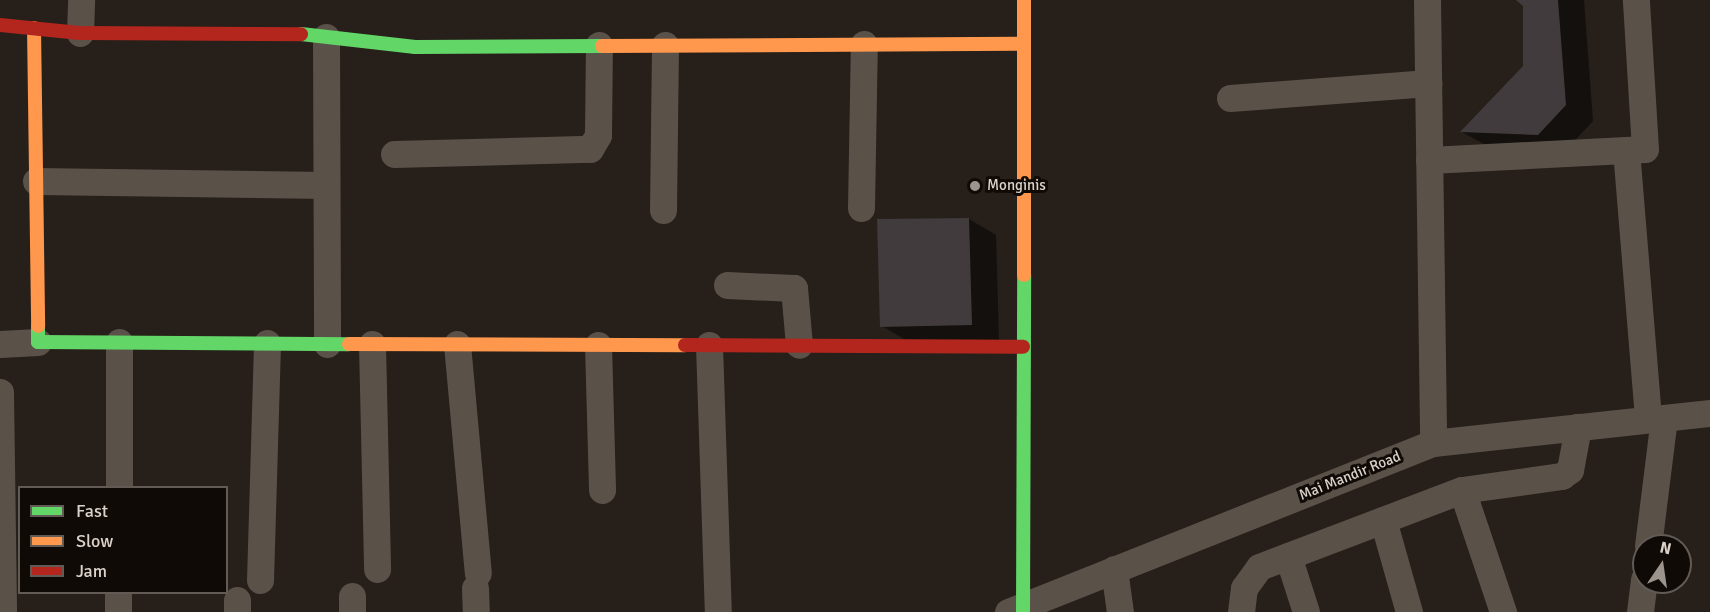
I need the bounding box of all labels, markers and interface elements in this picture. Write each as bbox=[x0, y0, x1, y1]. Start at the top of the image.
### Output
place label: Monginis bbox=[987, 177, 1046, 195]
marker: Monginis bbox=[968, 179, 982, 193]
street label: Mai Mandir Road bbox=[1297, 447, 1403, 505]
legend bbox=[18, 486, 228, 594]
text: Fast bbox=[76, 500, 108, 522]
text: Slow bbox=[76, 530, 113, 552]
north arrow bbox=[1632, 534, 1692, 594]
text: N bbox=[1658, 537, 1673, 559]
text: Jam bbox=[76, 560, 107, 582]

